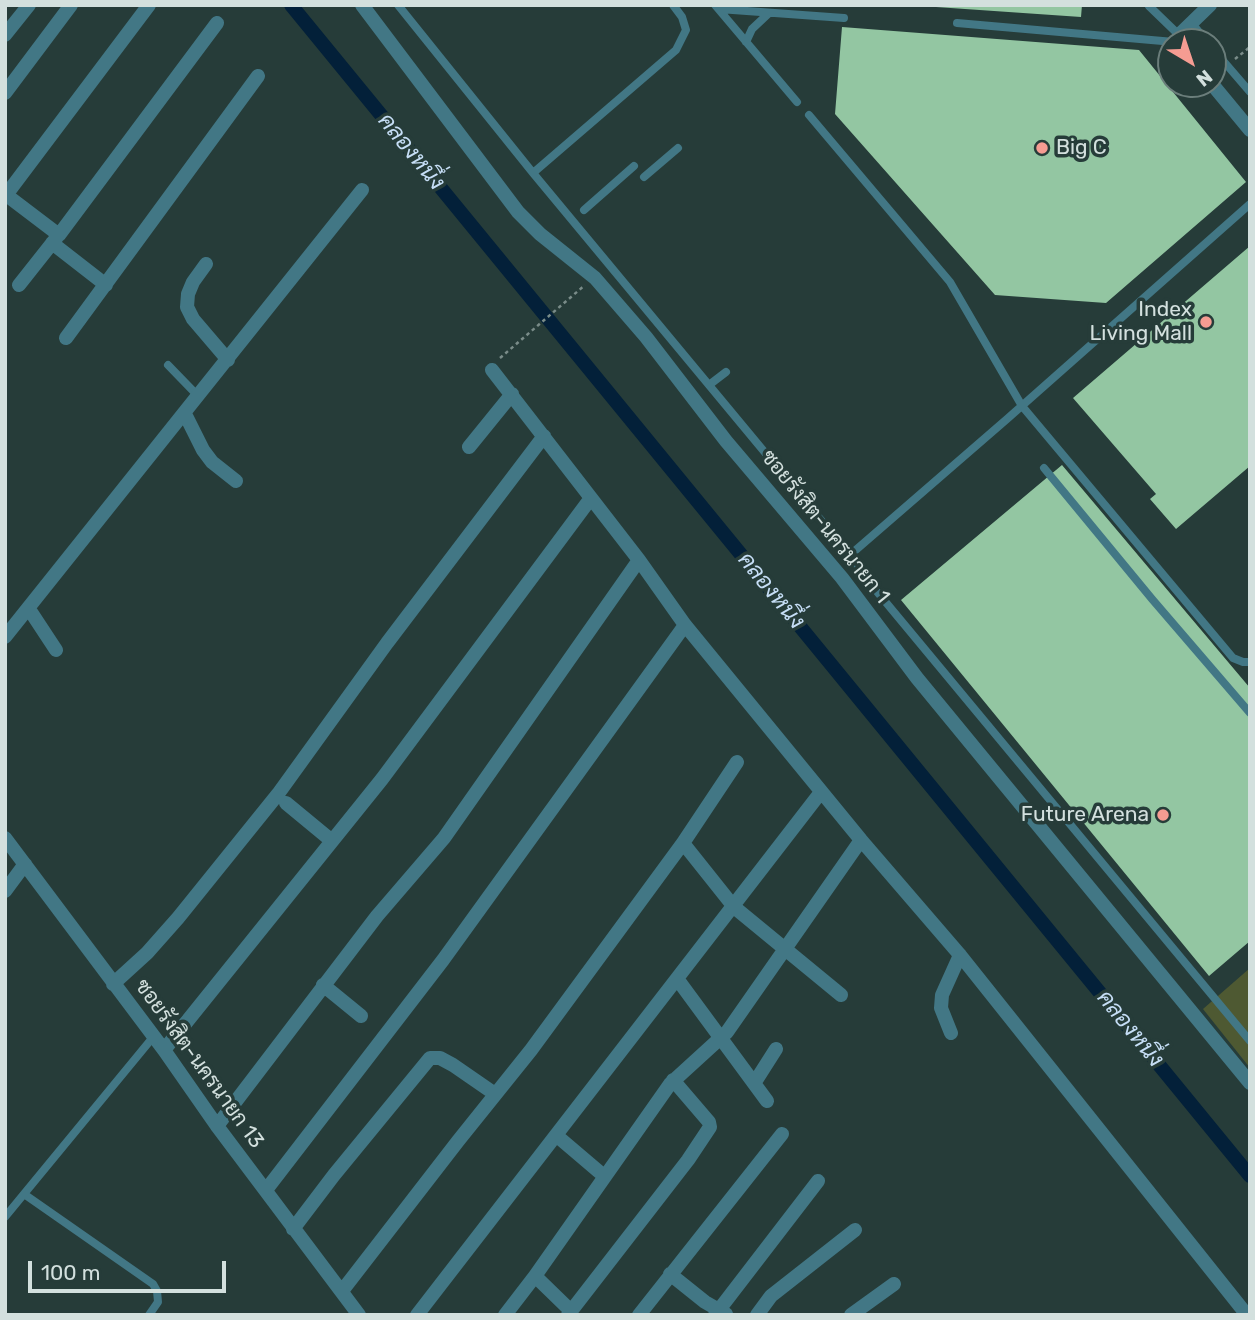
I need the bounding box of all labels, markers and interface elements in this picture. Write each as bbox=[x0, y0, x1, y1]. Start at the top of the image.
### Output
north arrow bbox=[1157, 28, 1227, 98]
text: N bbox=[1192, 65, 1217, 91]
water label: คลองหนึ่ง bbox=[372, 108, 450, 196]
place label: Big C bbox=[1056, 135, 1107, 161]
marker: Big C bbox=[1034, 140, 1050, 156]
place label: Index Living Mall bbox=[1089, 297, 1192, 347]
marker: Index Living Mall bbox=[1198, 314, 1214, 330]
street label: ซอยรังสิต-นครนายก 1 bbox=[755, 445, 895, 609]
water label: คลองหนึ่ง bbox=[732, 547, 810, 635]
place label: Future Arena bbox=[1021, 802, 1149, 828]
marker: Future Arena bbox=[1155, 807, 1171, 823]
street label: ซอยรังสิต-นครนายก 13 bbox=[129, 975, 269, 1153]
water label: คลองหนึ่ง bbox=[1091, 985, 1169, 1073]
scale bar bbox=[32, 1246, 229, 1290]
text: 100 m bbox=[41, 1260, 100, 1285]

